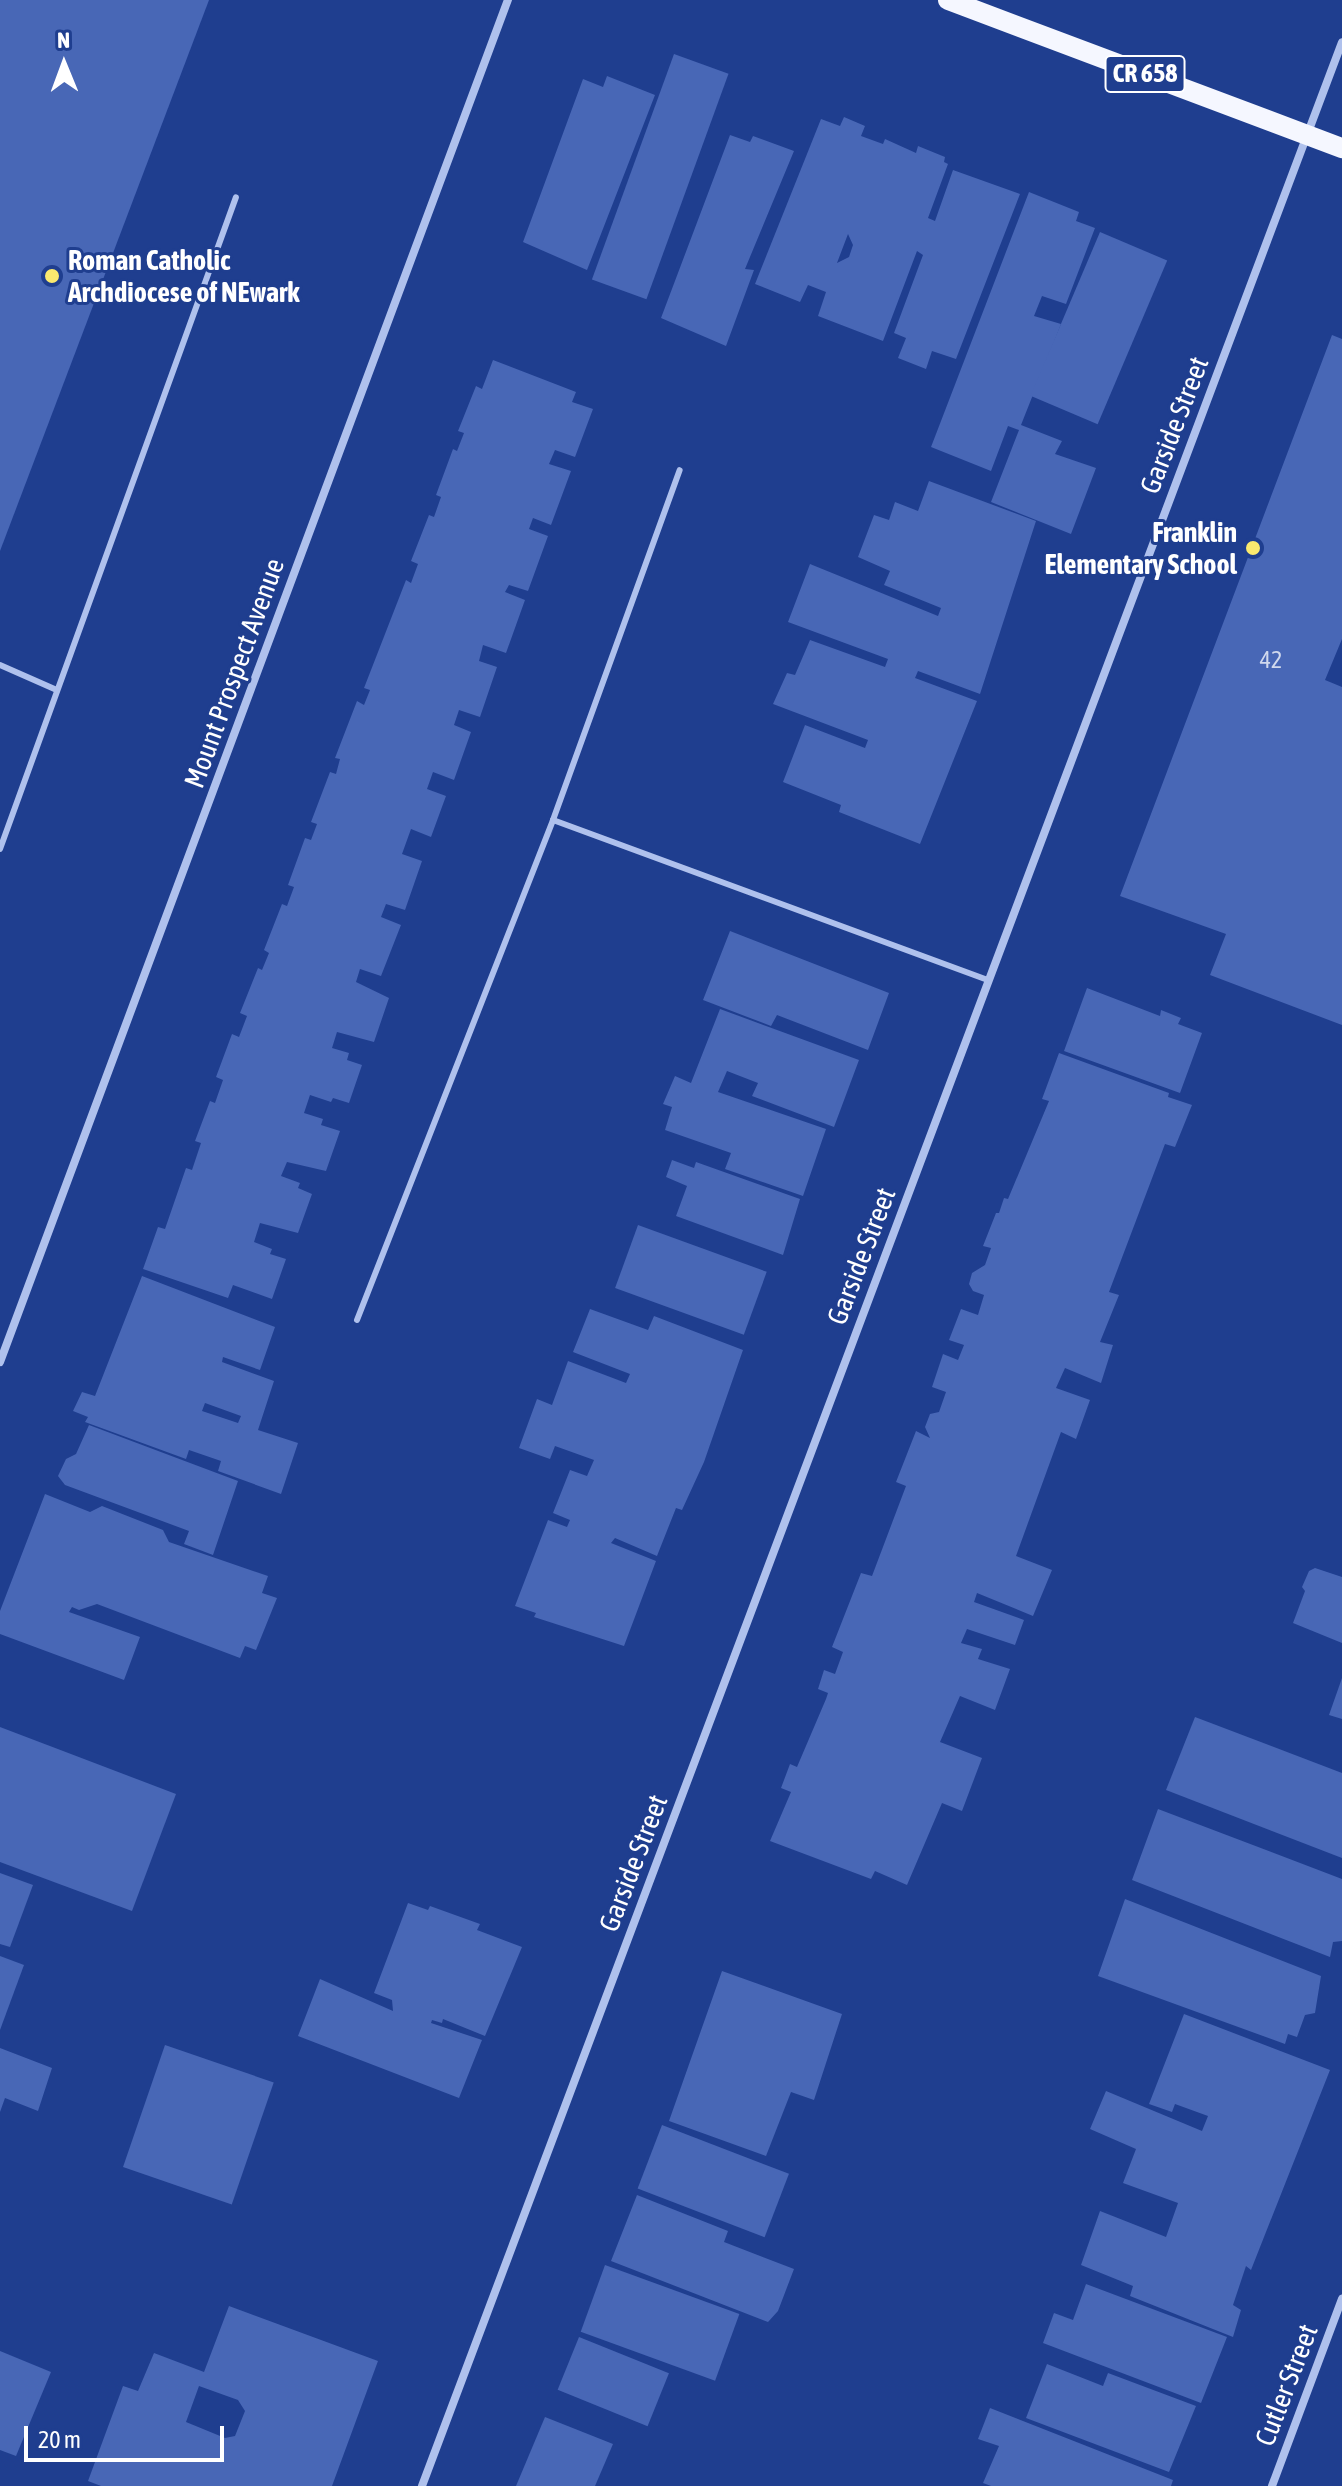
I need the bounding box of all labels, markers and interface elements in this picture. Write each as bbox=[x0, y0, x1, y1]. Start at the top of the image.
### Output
north arrow bbox=[24, 24, 104, 104]
text: N bbox=[57, 27, 70, 53]
road number: CR 658 bbox=[1103, 52, 1187, 96]
place label: Roman Catholic Archdiocese of NEwark bbox=[68, 243, 300, 309]
marker: Roman Catholic Archdiocese of NEwark bbox=[43, 267, 61, 285]
street label: Garside Street bbox=[1133, 352, 1215, 498]
place label: Franklin Elementary School bbox=[1045, 515, 1237, 581]
marker: Franklin Elementary School bbox=[1244, 539, 1262, 557]
street label: Mount Prospect Avenue bbox=[177, 554, 291, 792]
house number: 42 bbox=[1260, 646, 1282, 674]
street label: Garside Street bbox=[820, 1183, 902, 1329]
street label: Garside Street bbox=[592, 1790, 674, 1936]
street label: Cutler Street bbox=[1247, 2319, 1325, 2451]
scale bar bbox=[28, 2410, 228, 2460]
text: 20 m bbox=[38, 2426, 81, 2453]

